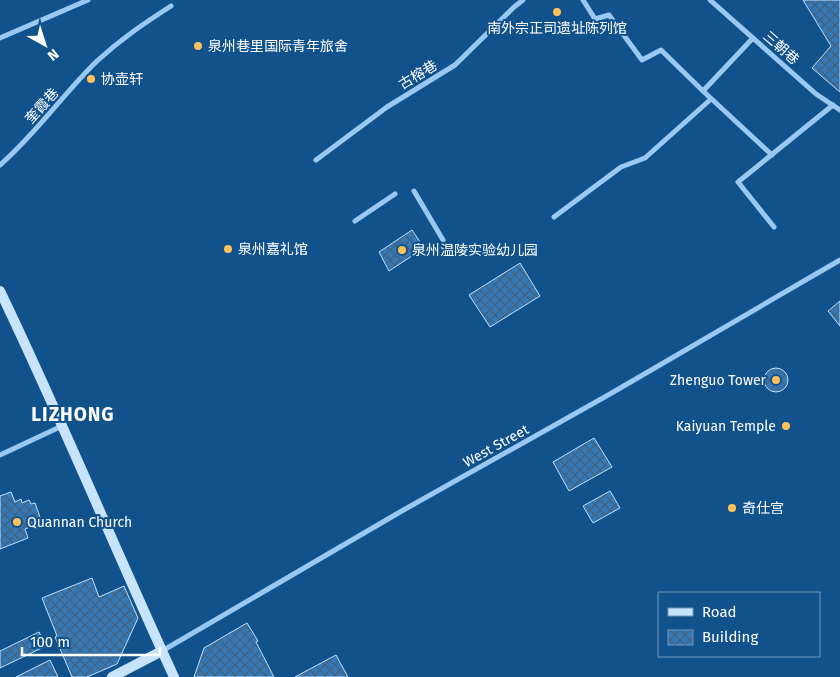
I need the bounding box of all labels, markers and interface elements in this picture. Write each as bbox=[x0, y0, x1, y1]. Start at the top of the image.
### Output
marker: 南外宗正司遗址陈列馆 bbox=[551, 6, 563, 18]
north arrow bbox=[20, 20, 70, 70]
place label: 南外宗正司遗址陈列馆 bbox=[487, 20, 627, 37]
street label: 三朝巷 bbox=[760, 28, 802, 68]
place label: 泉州巷里国际青年旅舍 bbox=[208, 38, 348, 55]
marker: 泉州巷里国际青年旅舍 bbox=[192, 40, 204, 52]
text: N bbox=[44, 45, 62, 64]
street label: 古榕巷 bbox=[396, 57, 440, 93]
place label: 协壶轩 bbox=[101, 71, 143, 88]
marker: 协壶轩 bbox=[85, 73, 97, 85]
street label: 奎霞巷 bbox=[22, 85, 62, 127]
place label: 泉州嘉礼馆 bbox=[238, 241, 308, 258]
place label: 泉州温陵实验幼儿园 bbox=[412, 242, 538, 259]
marker: 泉州嘉礼馆 bbox=[222, 243, 234, 255]
marker: 泉州温陵实验幼儿园 bbox=[396, 244, 408, 256]
place label: Zhenguo Tower bbox=[670, 372, 767, 389]
marker: Zhenguo Tower bbox=[770, 374, 782, 386]
district label: LIZHONG bbox=[31, 403, 115, 426]
place label: Kaiyuan Temple bbox=[676, 418, 776, 435]
marker: Kaiyuan Temple bbox=[780, 420, 792, 432]
street label: West Street bbox=[460, 421, 533, 471]
place label: 奇仕宫 bbox=[742, 500, 784, 517]
marker: 奇仕宫 bbox=[726, 502, 738, 514]
place label: Quannan Church bbox=[27, 514, 132, 531]
marker: Quannan Church bbox=[11, 516, 23, 528]
legend bbox=[658, 592, 820, 657]
text: Road bbox=[702, 603, 737, 621]
scale bar bbox=[22, 624, 160, 656]
text: Building bbox=[702, 628, 758, 646]
text: 100 m bbox=[30, 633, 70, 651]

